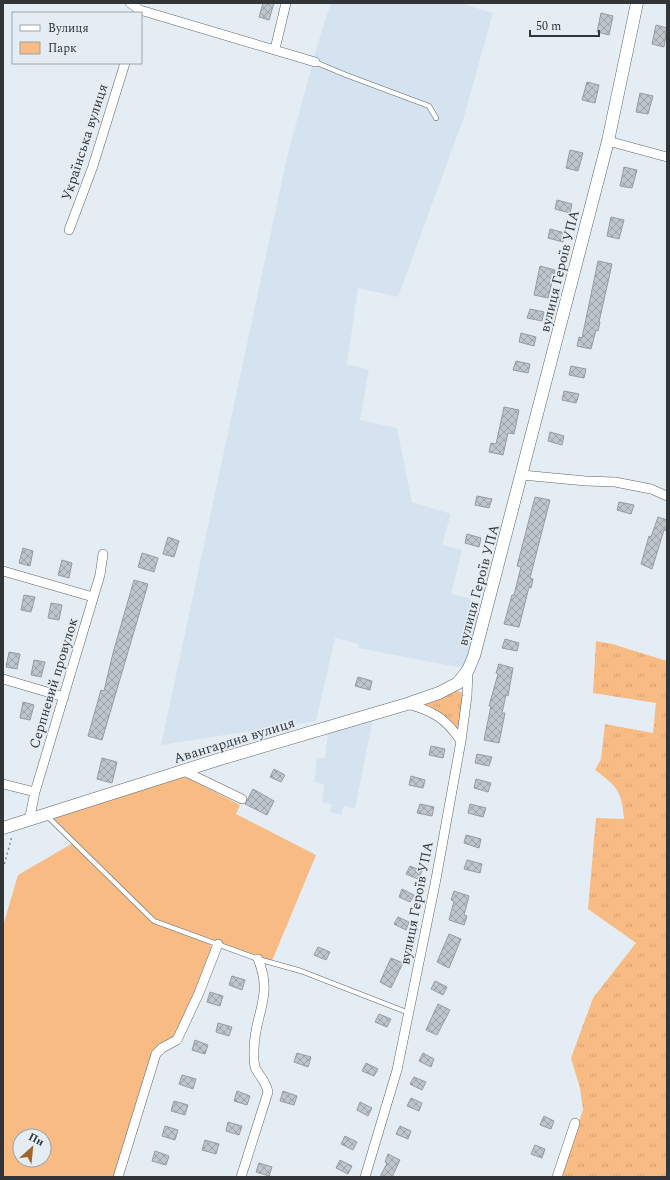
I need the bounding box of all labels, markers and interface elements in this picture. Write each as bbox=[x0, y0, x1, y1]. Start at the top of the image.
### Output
legend bbox=[12, 12, 142, 64]
scale bar bbox=[530, 12, 599, 38]
text: 50 m bbox=[536, 17, 561, 36]
text: Вулиця bbox=[48, 19, 89, 38]
text: Парк bbox=[48, 39, 77, 58]
street label: Українська вулиця bbox=[56, 81, 113, 203]
street label: вулиця Героїв УПА bbox=[534, 207, 585, 334]
street label: вулиця Героїв УПА bbox=[452, 522, 505, 648]
street label: Серпневий провулок bbox=[24, 615, 83, 751]
street label: Авангардна вулиця bbox=[171, 712, 297, 769]
street label: вулиця Героїв УПА bbox=[394, 839, 439, 966]
north arrow bbox=[12, 1128, 52, 1168]
text: Пн bbox=[25, 1128, 47, 1151]

